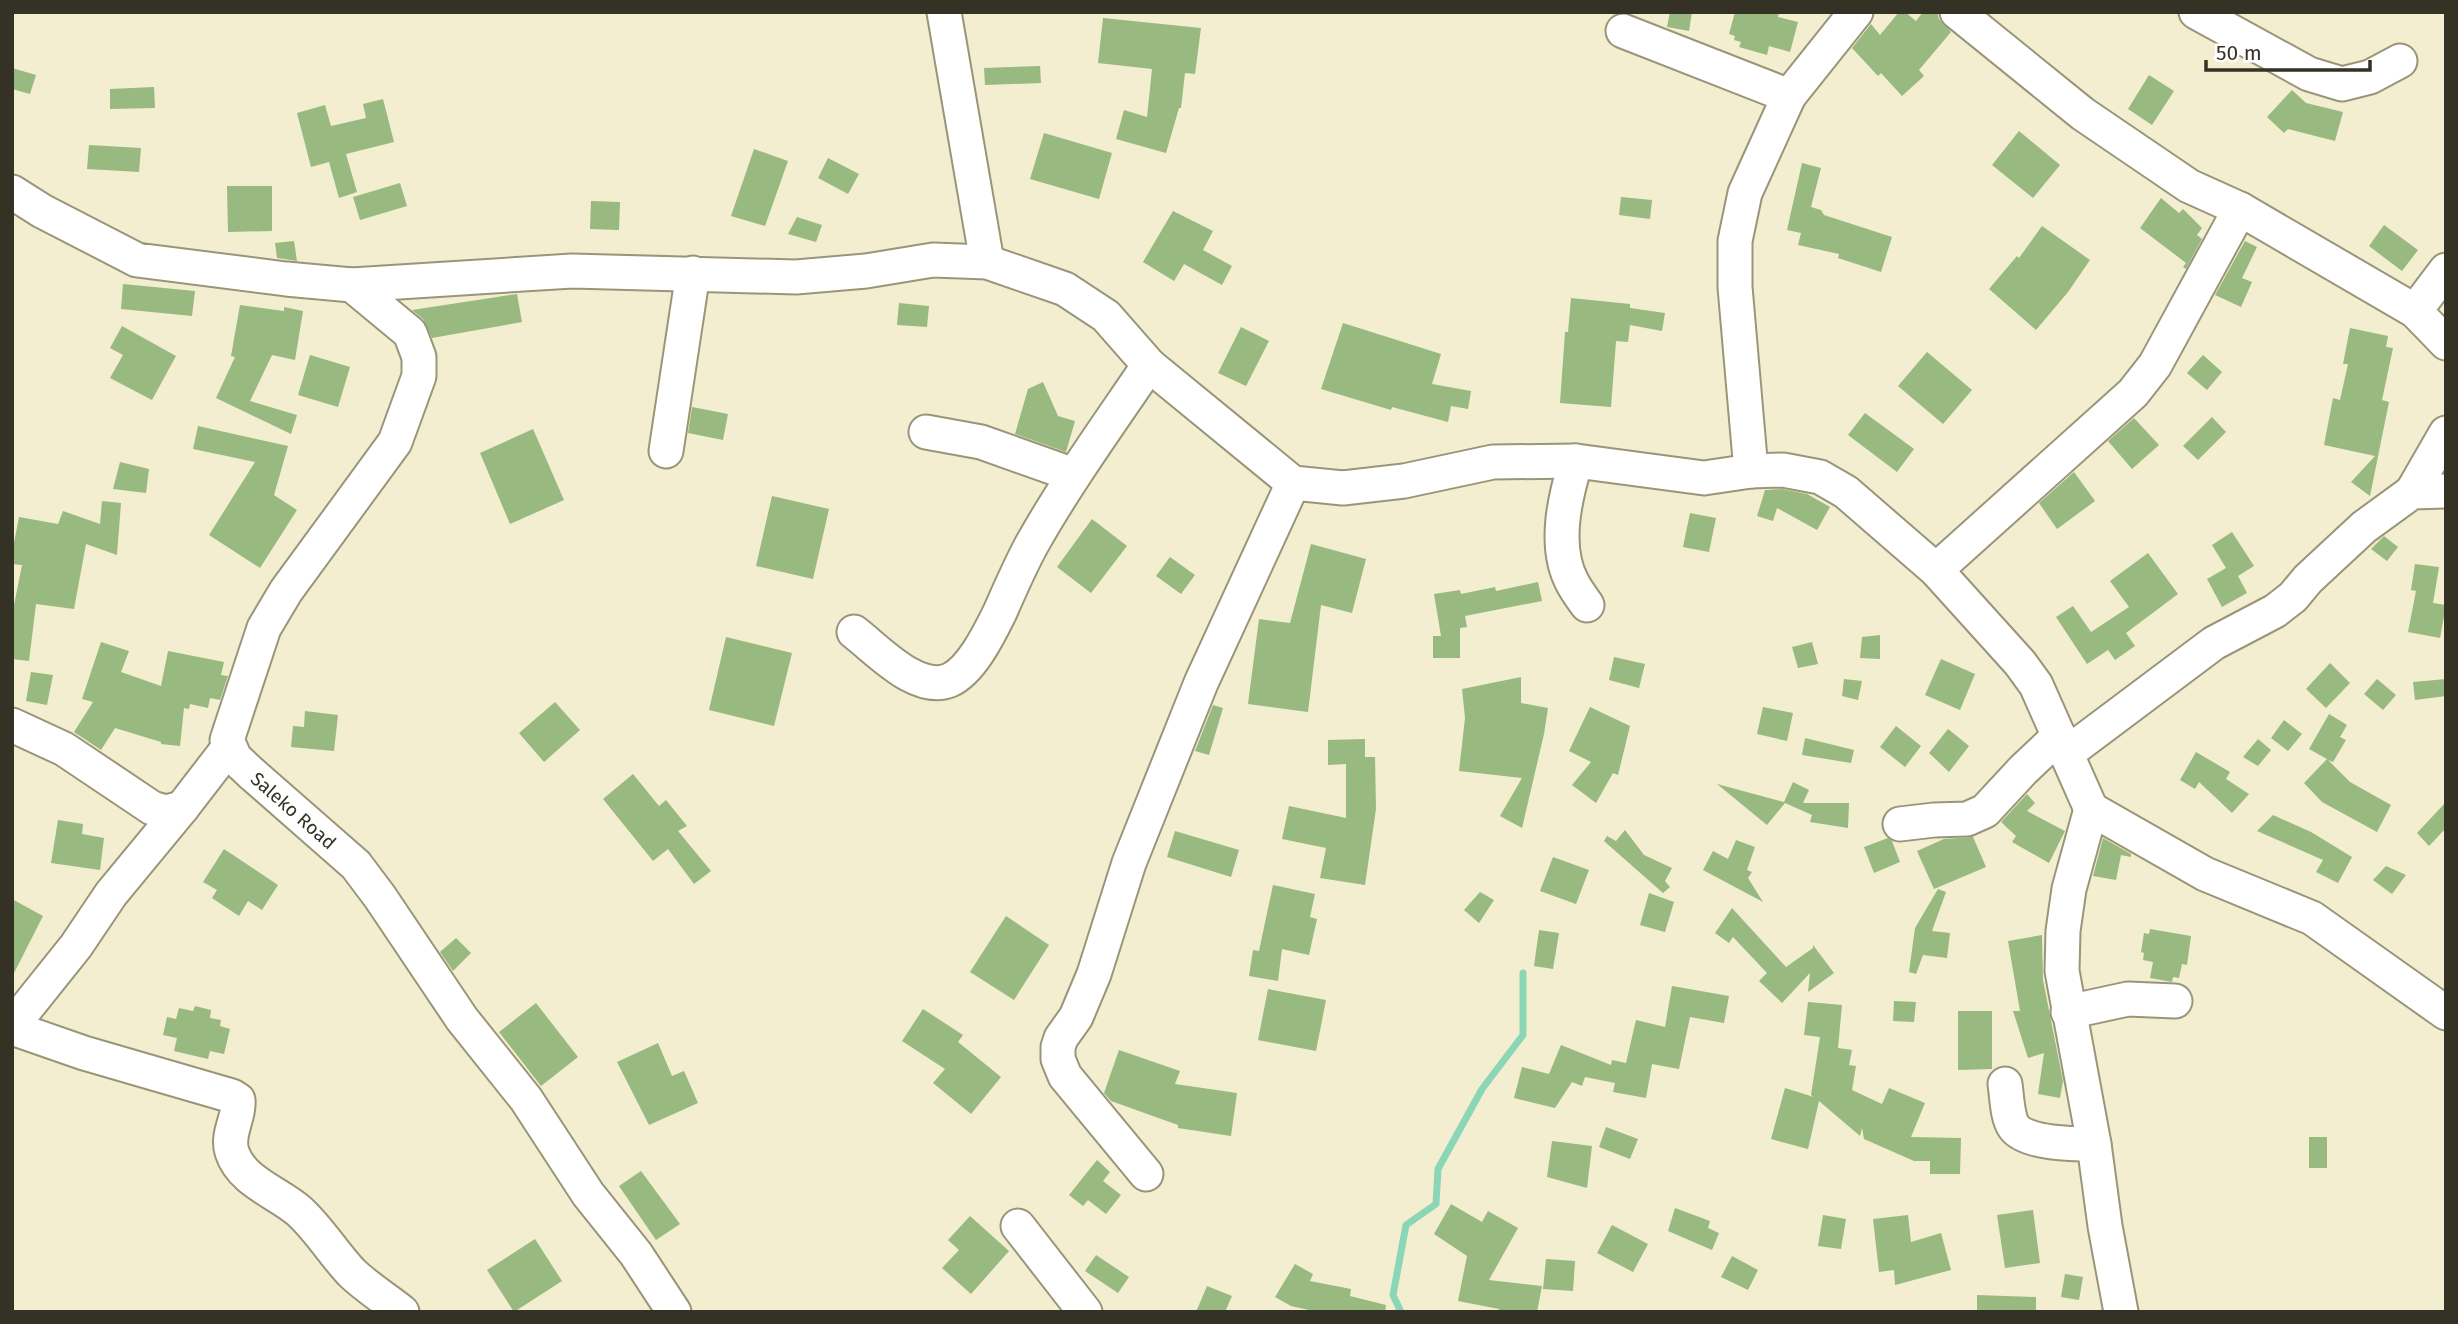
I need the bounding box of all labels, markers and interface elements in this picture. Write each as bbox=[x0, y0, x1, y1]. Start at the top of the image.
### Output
scale bar bbox=[2206, 28, 2370, 72]
text: 50 m bbox=[2216, 40, 2262, 66]
street label: Saleko Road bbox=[246, 767, 341, 854]

